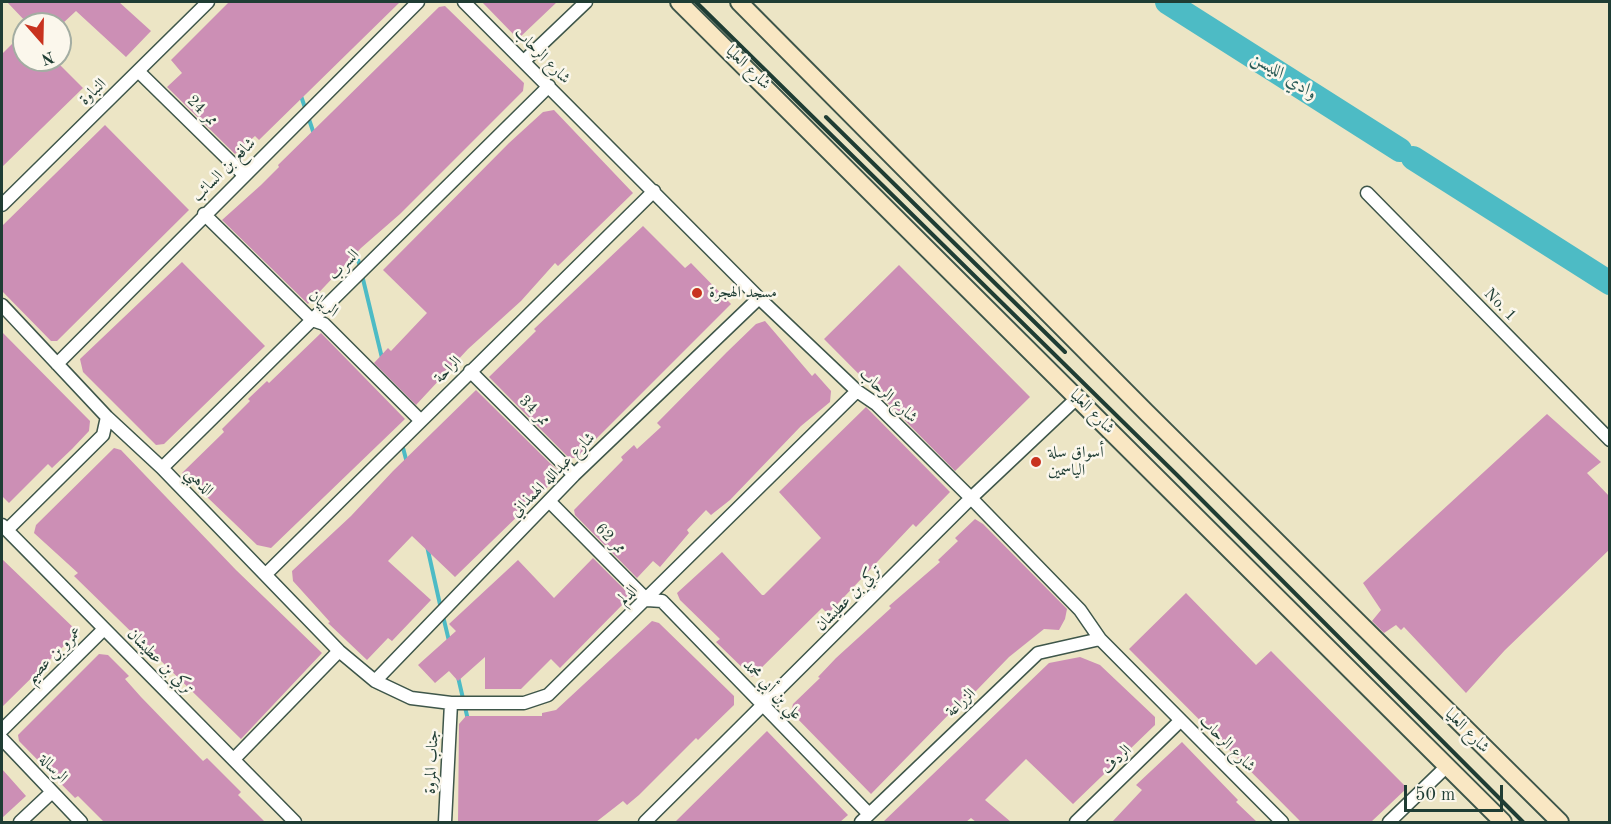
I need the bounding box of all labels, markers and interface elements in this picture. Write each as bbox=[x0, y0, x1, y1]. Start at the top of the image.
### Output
north arrow bbox=[12, 12, 72, 72]
street label: شارع الرحاب bbox=[510, 24, 574, 88]
street label: شارع العليا bbox=[722, 42, 774, 94]
text: N bbox=[39, 47, 56, 67]
water label: وادي الليسن bbox=[1247, 47, 1321, 105]
street label: النباوة bbox=[76, 75, 110, 109]
street label: ممر 24 bbox=[183, 92, 221, 130]
street label: شافع بن السائب bbox=[188, 134, 260, 206]
street label: السرب bbox=[324, 245, 364, 285]
place label: مسجد الهجرة bbox=[709, 283, 777, 303]
street label: No. 1 bbox=[1480, 284, 1520, 326]
street label: الربيان bbox=[304, 286, 342, 322]
marker: مسجد الهجرة bbox=[690, 286, 704, 300]
street label: الراحة bbox=[430, 352, 466, 388]
street label: شارع الرحاب bbox=[855, 365, 921, 427]
street label: شارع العليا bbox=[1066, 386, 1118, 438]
street label: ممر 34 bbox=[515, 392, 553, 430]
street label: شارع عبدالله الهمذاني bbox=[507, 429, 599, 521]
place label: أسواق سلة الياسمين bbox=[1048, 443, 1104, 481]
marker: أسواق سلة الياسمين bbox=[1029, 455, 1043, 469]
street label: الذهبي bbox=[181, 464, 217, 500]
street label: ممر 62 bbox=[591, 519, 629, 559]
street label: تركي بن عطيشان bbox=[812, 561, 886, 635]
street label: الدلم bbox=[614, 581, 642, 609]
street label: عمرو بن عصيم bbox=[22, 623, 86, 687]
street label: تركي بن عطيشان bbox=[123, 625, 197, 699]
street label: علي بن أبي محمد bbox=[738, 656, 806, 724]
street label: الزراعة bbox=[942, 684, 980, 722]
street label: شارع العليا bbox=[1441, 705, 1493, 757]
street label: شارع الرحاب bbox=[1195, 712, 1259, 776]
street label: جناب المروة bbox=[421, 729, 443, 795]
street label: الردف bbox=[1098, 741, 1136, 779]
street label: الرسالة bbox=[35, 750, 71, 788]
scale bar bbox=[1407, 773, 1506, 811]
text: 50 m bbox=[1415, 786, 1455, 804]

